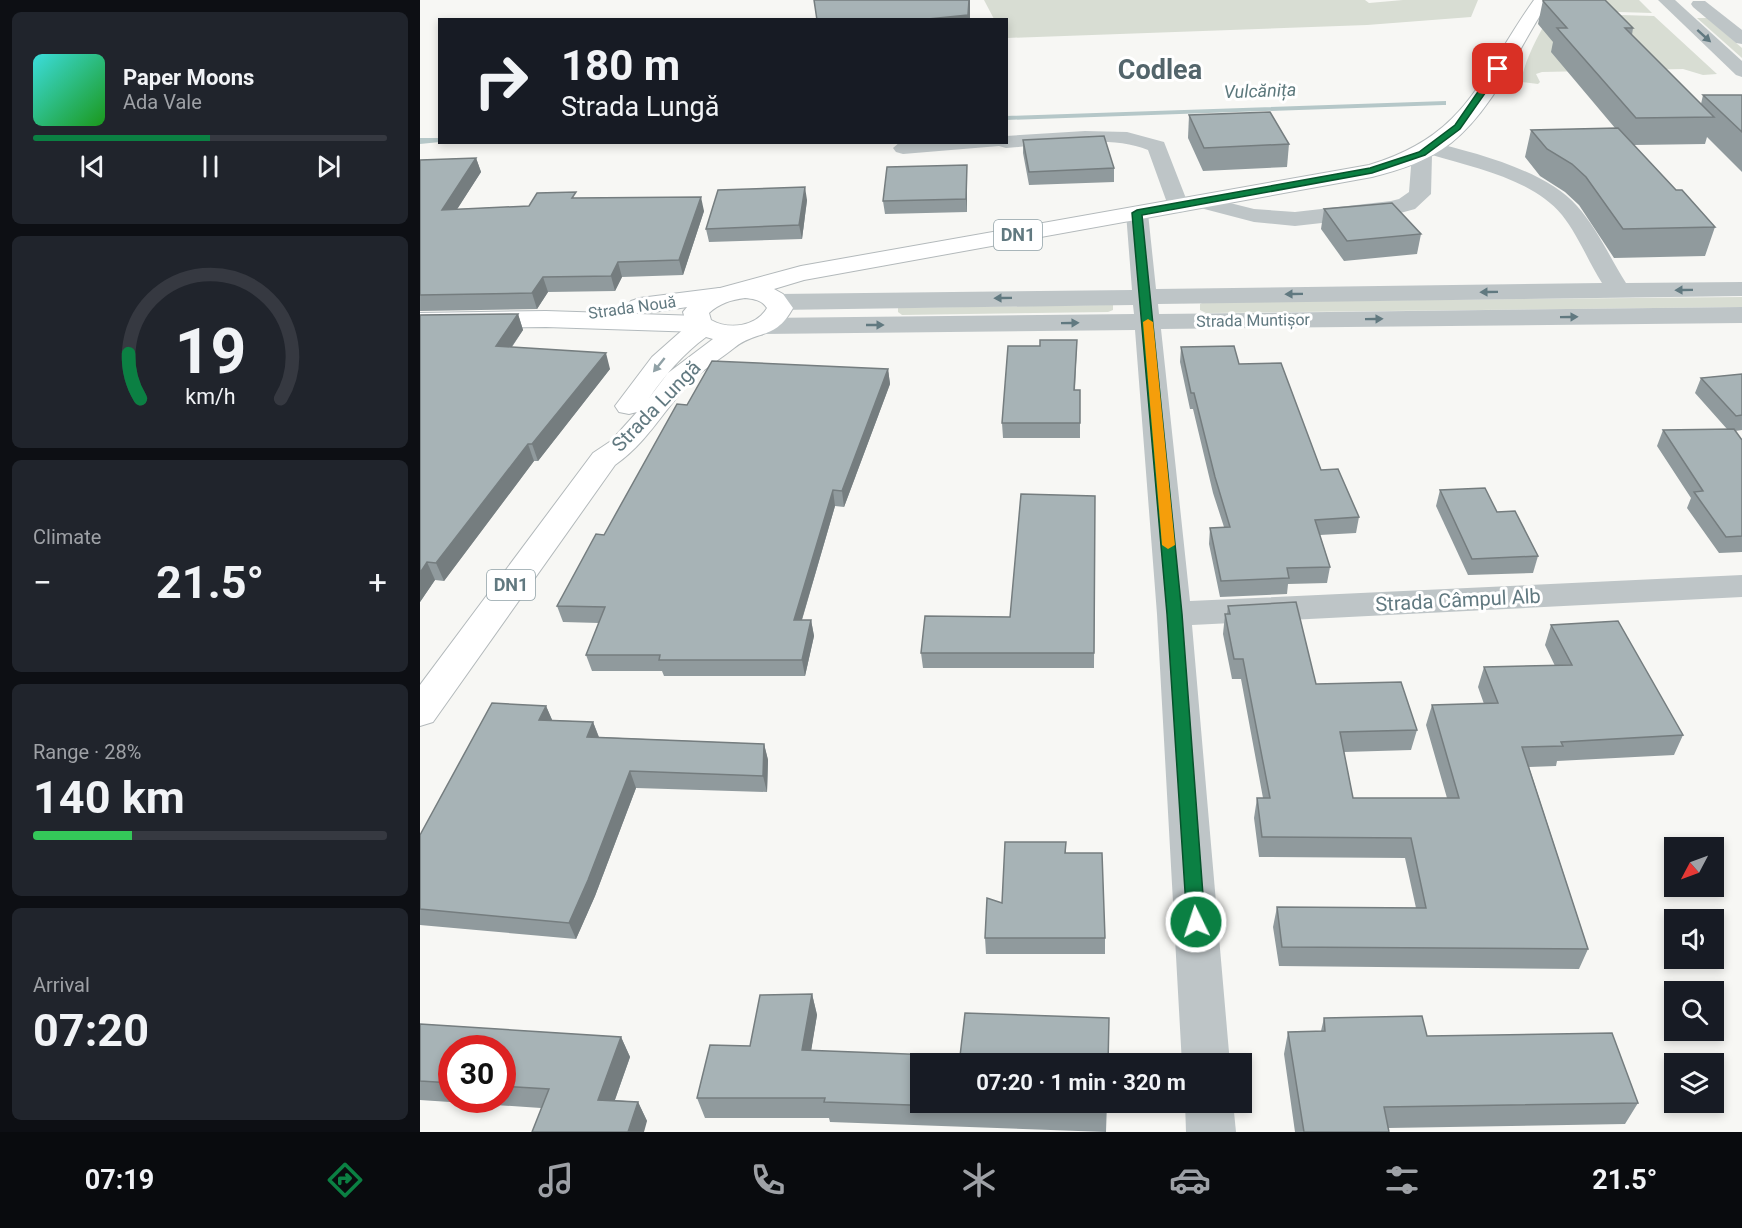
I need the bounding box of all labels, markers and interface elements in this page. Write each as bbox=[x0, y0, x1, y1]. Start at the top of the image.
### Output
one-way arrow bbox=[1696, 29, 1711, 43]
text: 180 m bbox=[561, 41, 680, 90]
icon: right bbox=[462, 42, 540, 120]
pin bbox=[1472, 43, 1523, 94]
icon: arrive bbox=[1481, 52, 1514, 85]
district label: Codlea bbox=[1118, 54, 1202, 86]
text: Paper Moons bbox=[123, 65, 254, 90]
water label: Vulcănița bbox=[1223, 79, 1297, 103]
text: Ada Vale bbox=[123, 90, 202, 114]
text: Strada Lungă bbox=[561, 91, 719, 123]
icon: previous bbox=[76, 150, 109, 183]
icon: pause bbox=[194, 150, 227, 183]
icon: next bbox=[312, 150, 345, 183]
road number: DN1 bbox=[994, 220, 1042, 250]
one-way arrow bbox=[1674, 285, 1693, 295]
one-way arrow bbox=[1479, 287, 1498, 297]
one-way arrow bbox=[1284, 289, 1303, 299]
street label: Strada Nouă bbox=[587, 292, 677, 323]
one-way arrow bbox=[993, 293, 1012, 303]
street label: Strada Muntișor bbox=[1196, 310, 1311, 332]
one-way arrow bbox=[1560, 312, 1579, 322]
one-way arrow bbox=[1365, 314, 1384, 324]
text: 19 bbox=[174, 315, 246, 388]
one-way arrow bbox=[1060, 318, 1079, 328]
one-way arrow bbox=[865, 320, 884, 330]
street label: Strada Lungă bbox=[607, 355, 705, 457]
one-way arrow bbox=[652, 357, 665, 373]
text: km/h bbox=[185, 384, 235, 409]
text: Climate bbox=[33, 525, 101, 549]
text: 21.5° bbox=[156, 556, 264, 609]
text: − bbox=[33, 563, 52, 602]
text: + bbox=[368, 563, 387, 602]
road number: DN1 bbox=[487, 570, 535, 600]
street label: Strada Câmpul Alb bbox=[1375, 584, 1541, 616]
text: Range · 28% bbox=[33, 740, 141, 764]
text: 140 km bbox=[33, 771, 185, 824]
north arrow bbox=[1664, 837, 1724, 897]
map controls bbox=[1664, 837, 1724, 1113]
position arrow bbox=[1164, 890, 1228, 954]
button: sound bbox=[1664, 909, 1724, 969]
text: Arrival bbox=[33, 973, 90, 997]
button: search bbox=[1664, 981, 1724, 1041]
text: 07:20 bbox=[33, 1004, 149, 1057]
speed limit sign: 30 bbox=[438, 1035, 516, 1113]
button: layers bbox=[1664, 1053, 1724, 1113]
text: 07:20 · 1 min · 320 m bbox=[976, 1070, 1186, 1095]
icon: directions bbox=[324, 1159, 366, 1201]
icon: music bbox=[535, 1159, 577, 1201]
icon: phone bbox=[747, 1159, 789, 1201]
icon: climate bbox=[958, 1159, 1000, 1201]
icon: car bbox=[1169, 1159, 1211, 1201]
icon: filters bbox=[1381, 1159, 1423, 1201]
text: 07:19 bbox=[85, 1164, 154, 1196]
text: 21.5° bbox=[1592, 1164, 1657, 1196]

